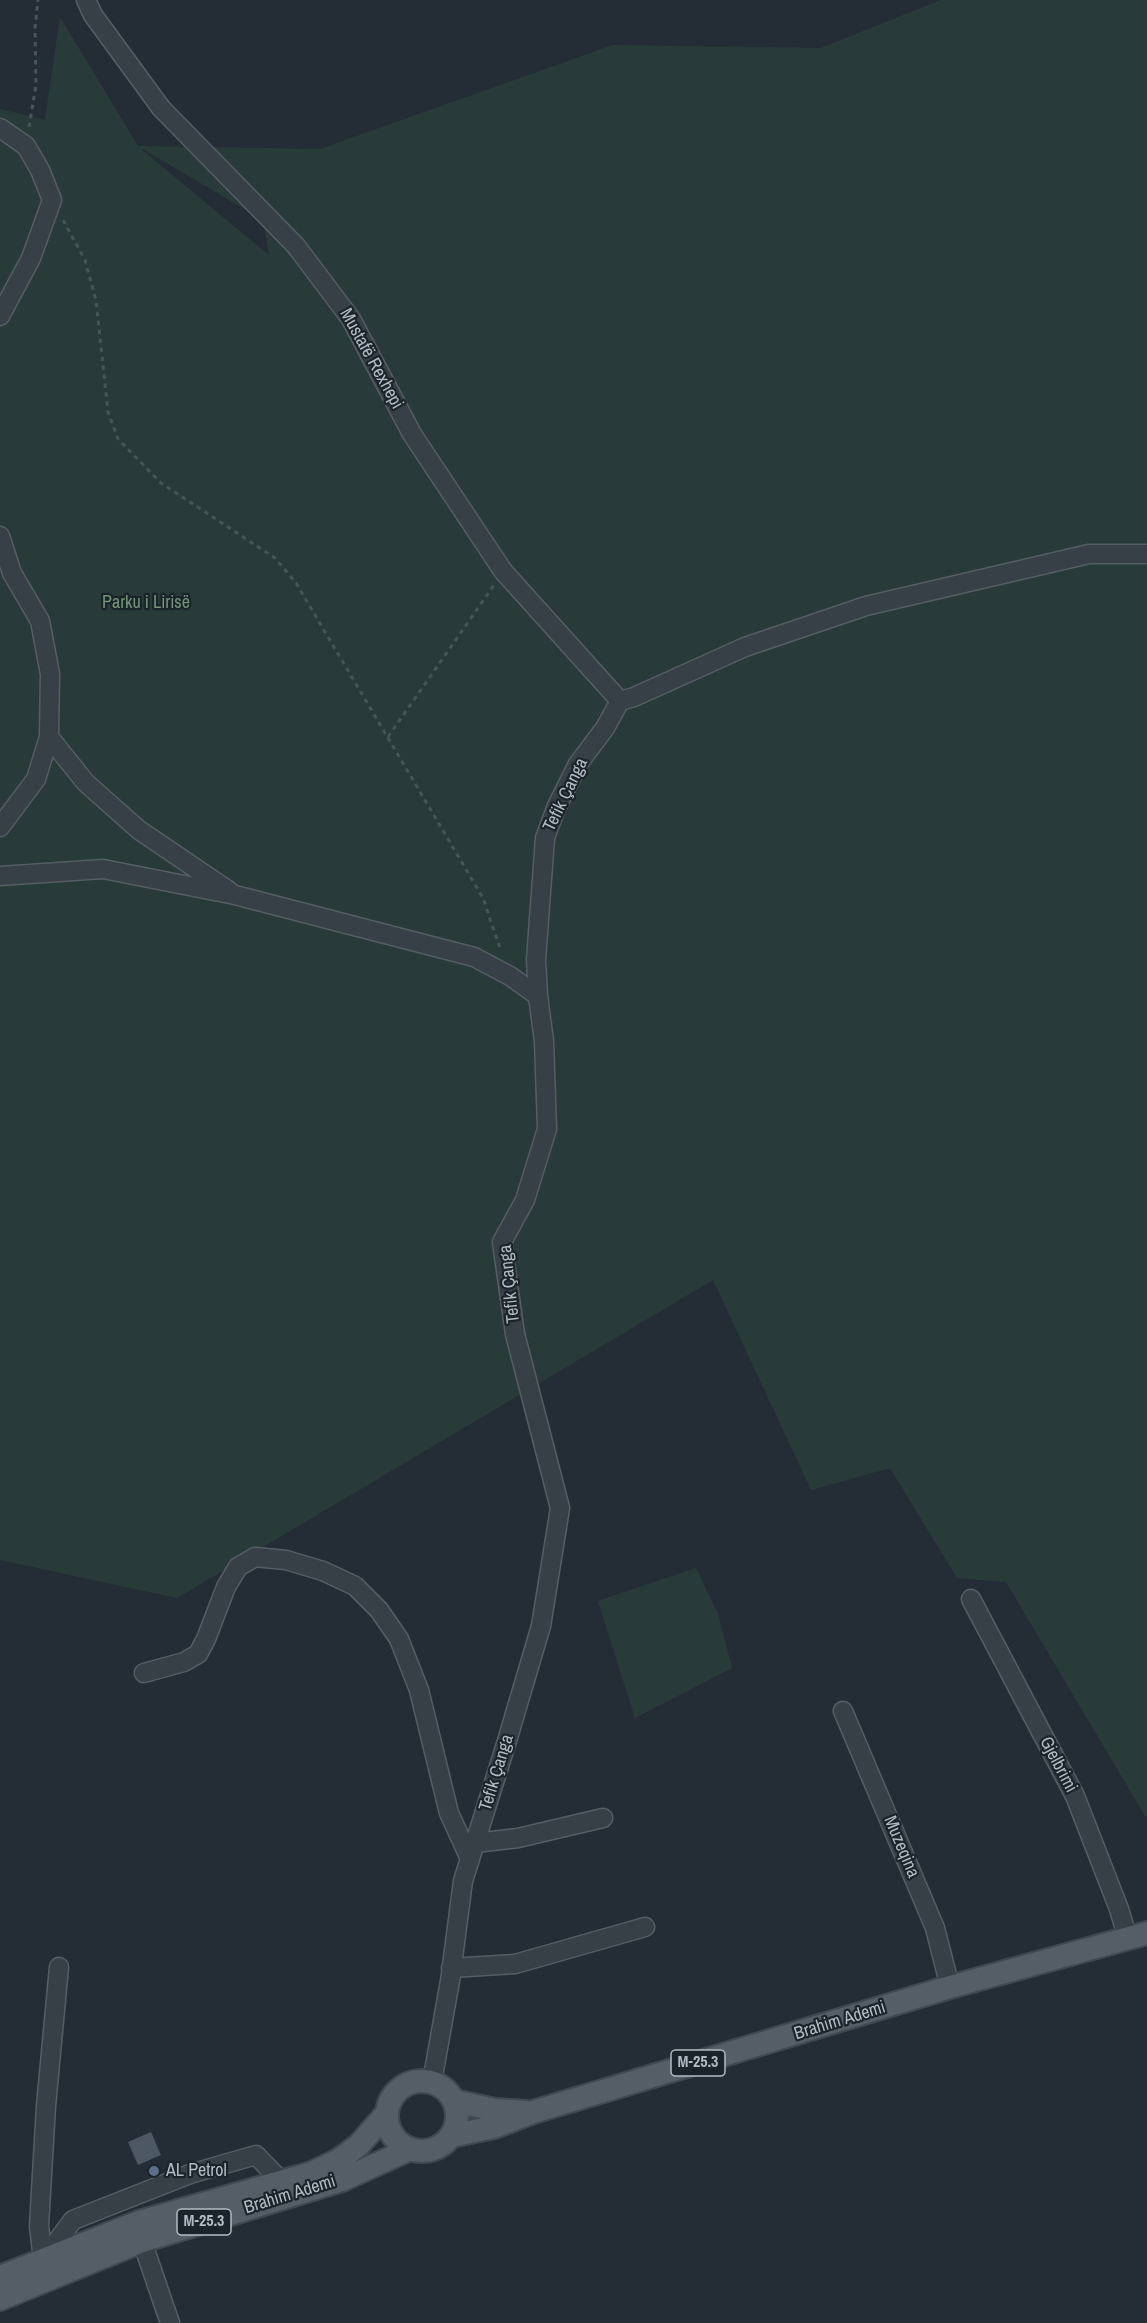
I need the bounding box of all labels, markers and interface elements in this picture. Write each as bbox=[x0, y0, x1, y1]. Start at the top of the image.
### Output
street label: Mustafë Rexhepi bbox=[335, 305, 407, 413]
park label: Parku i Lirisë bbox=[102, 592, 190, 614]
street label: Tefik Çanga bbox=[539, 755, 593, 835]
street label: Tefik Çanga bbox=[495, 1244, 525, 1324]
street label: Tefik Çanga bbox=[475, 1732, 519, 1814]
street label: Gjelbrimi bbox=[1034, 1733, 1082, 1797]
street label: Muzeqina bbox=[878, 1813, 924, 1881]
street label: Brahim Ademi bbox=[792, 1997, 888, 2045]
road number: M-25.3 bbox=[671, 2050, 725, 2076]
place label: AL Petrol bbox=[166, 2160, 227, 2182]
marker: AL Petrol bbox=[147, 2164, 161, 2178]
street label: Brahim Ademi bbox=[242, 2171, 338, 2219]
road number: M-25.3 bbox=[177, 2209, 231, 2235]

